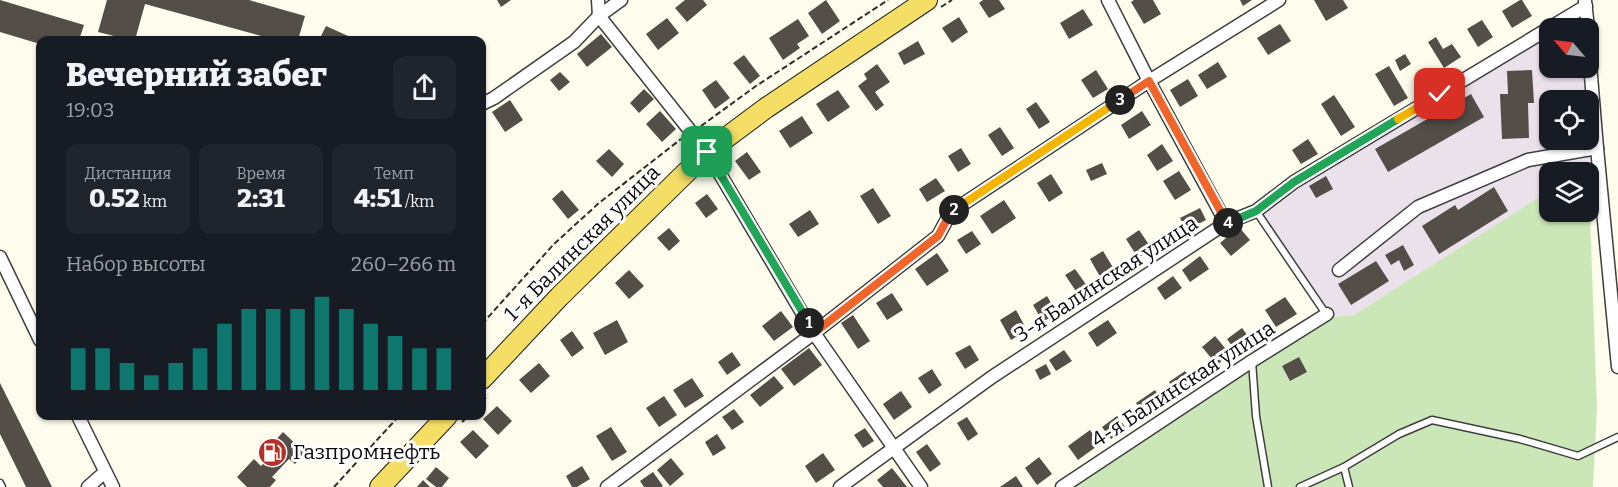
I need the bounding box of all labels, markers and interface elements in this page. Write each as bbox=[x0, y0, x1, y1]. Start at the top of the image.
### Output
north arrow bbox=[1539, 18, 1599, 78]
map controls bbox=[1539, 18, 1599, 222]
text: Вечерний забег bbox=[66, 55, 327, 95]
button: share bbox=[393, 56, 456, 119]
pin bbox=[1414, 68, 1465, 119]
icon: check bbox=[1423, 77, 1456, 110]
pin: 3 bbox=[1105, 85, 1135, 115]
text: 3 bbox=[1115, 90, 1125, 109]
button: locate bbox=[1539, 90, 1599, 150]
text: 19:03 bbox=[66, 98, 114, 122]
pin bbox=[681, 126, 732, 177]
icon: arrive bbox=[690, 135, 723, 168]
street label: 1-я Балинская улица bbox=[499, 159, 666, 326]
button: layers bbox=[1539, 162, 1599, 222]
text: Дистанция bbox=[85, 164, 171, 183]
text: Время bbox=[236, 164, 286, 183]
text: Темп bbox=[374, 164, 414, 183]
text: 0.52 bbox=[89, 183, 140, 214]
text: 2:31 bbox=[237, 183, 285, 214]
text: 4:51 bbox=[354, 183, 402, 214]
text: km bbox=[140, 192, 167, 211]
text: /km bbox=[402, 192, 434, 211]
pin: 2 bbox=[939, 195, 969, 225]
text: 2 bbox=[949, 200, 959, 219]
pin: 4 bbox=[1213, 208, 1243, 238]
street label: 3-я Балинская улица bbox=[1009, 210, 1203, 348]
text: 4 bbox=[1223, 213, 1233, 232]
text: Набор высоты bbox=[66, 252, 206, 276]
text: 260–266 m bbox=[351, 252, 456, 276]
pin: 1 bbox=[794, 308, 824, 338]
text: 1 bbox=[806, 313, 812, 332]
street label: 4-я Балинская улица bbox=[1086, 315, 1280, 453]
fuel station icon: Газпромнефть bbox=[256, 436, 288, 468]
place label: Газпромнефть bbox=[293, 439, 440, 465]

